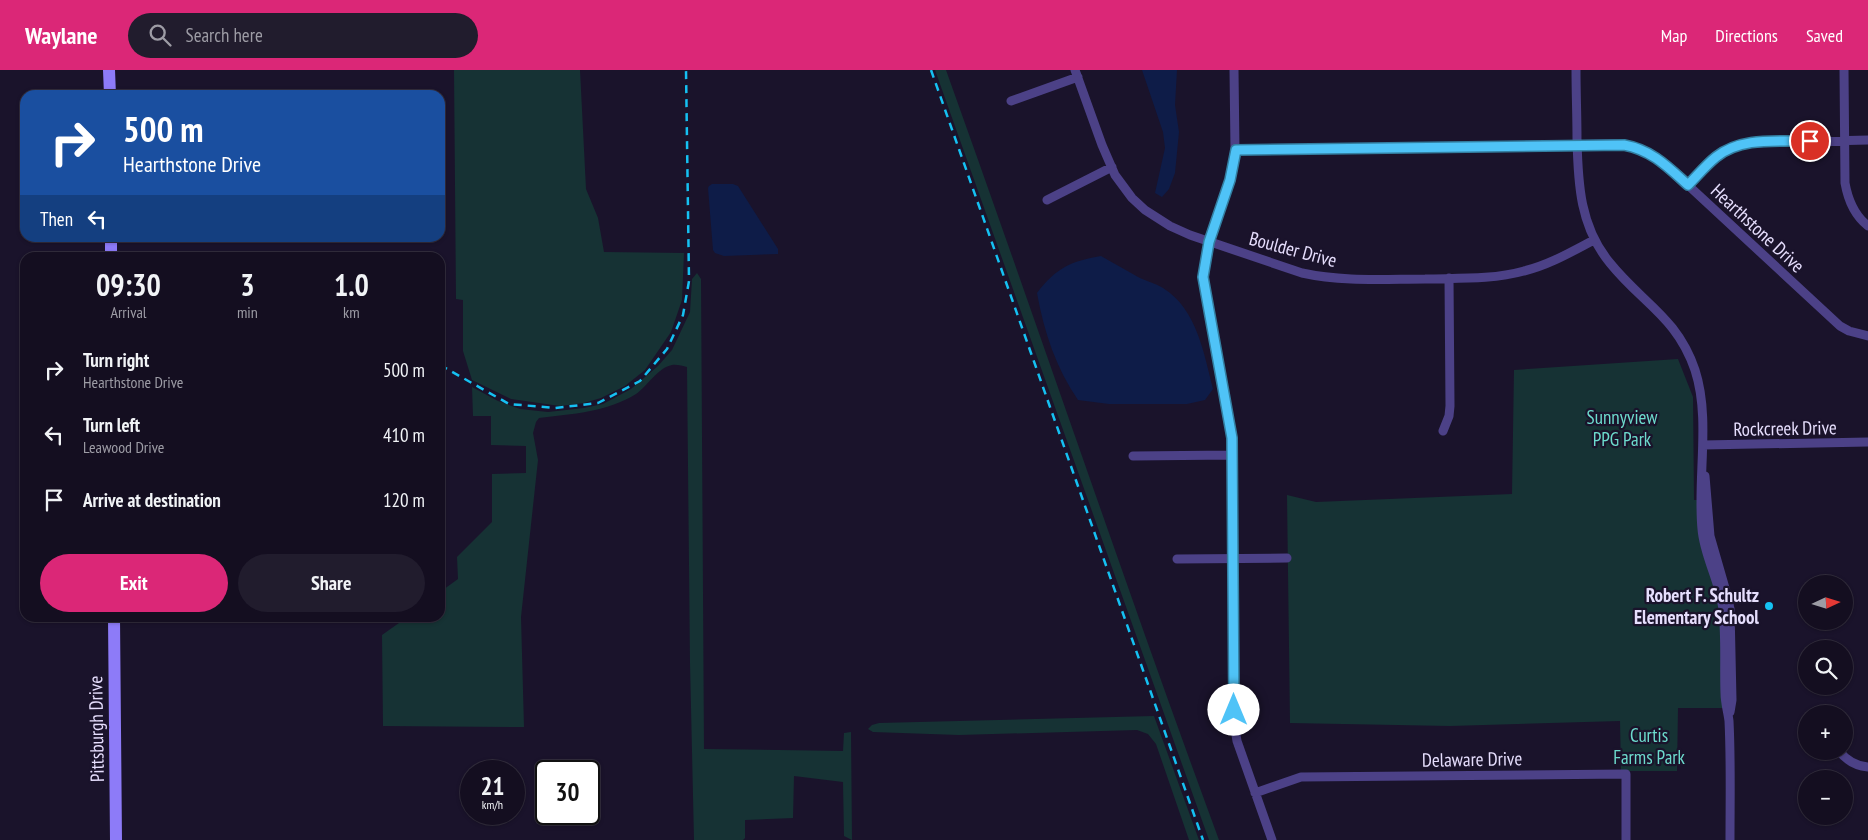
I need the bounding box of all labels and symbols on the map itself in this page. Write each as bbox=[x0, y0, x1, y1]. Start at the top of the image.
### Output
pin bbox=[1789, 120, 1831, 162]
street label: Hearthstone Drive bbox=[1706, 179, 1810, 278]
street label: Boulder Drive bbox=[1247, 226, 1340, 272]
park label: Sunnyview PPG Park bbox=[1587, 405, 1658, 451]
street label: Rockcreek Drive bbox=[1733, 415, 1837, 441]
north arrow bbox=[1798, 575, 1852, 630]
place label: Robert F. Schultz Elementary School bbox=[1634, 583, 1759, 629]
marker: Robert F. Schultz Elementary School bbox=[1763, 600, 1775, 612]
street label: Pittsburgh Drive bbox=[83, 675, 109, 782]
position arrow bbox=[1207, 683, 1259, 735]
park label: Curtis Farms Park bbox=[1613, 723, 1685, 769]
street label: Delaware Drive bbox=[1422, 746, 1522, 772]
speed limit sign: 30 bbox=[535, 760, 600, 825]

